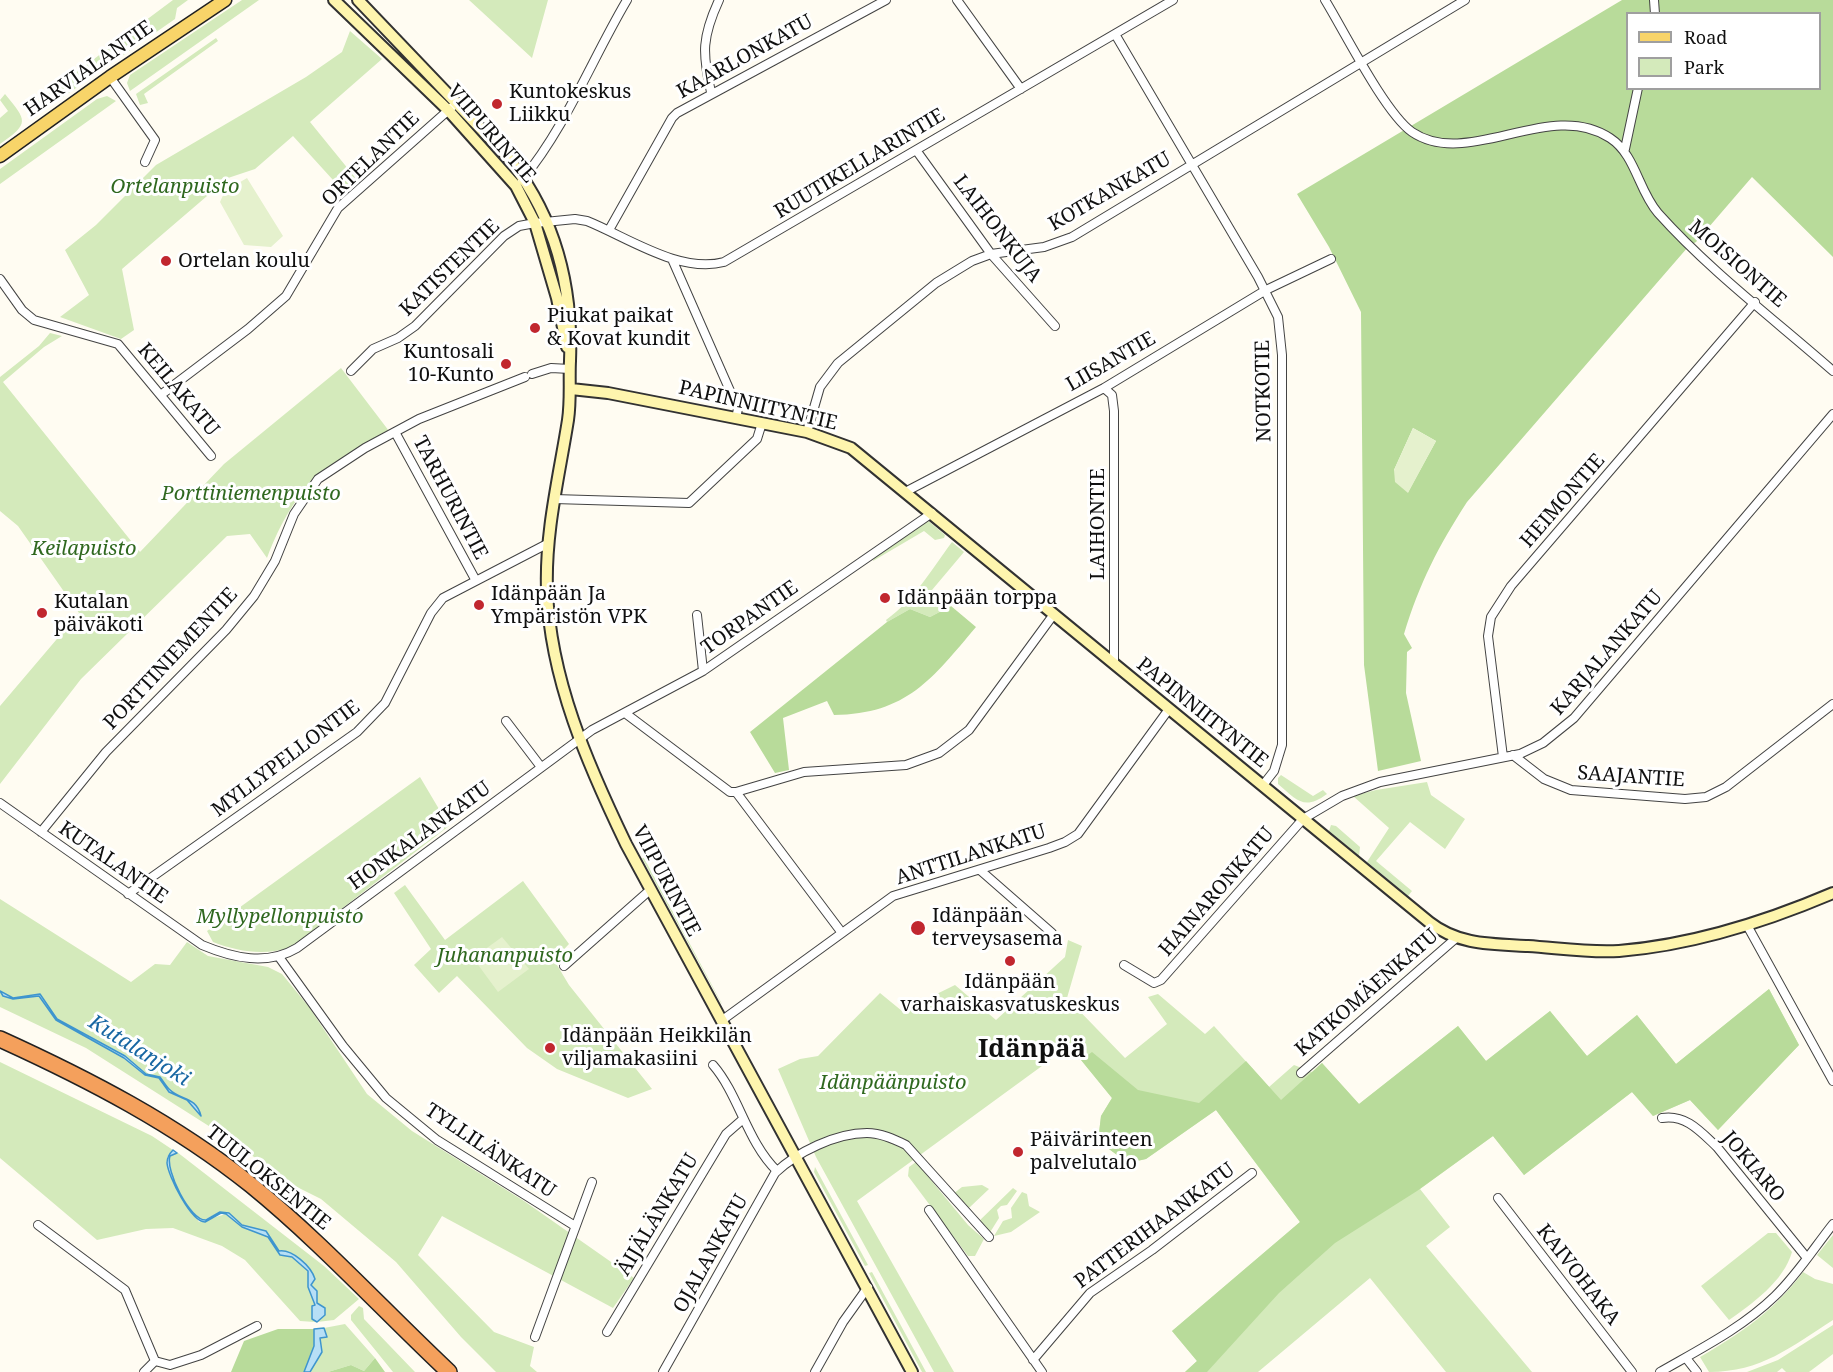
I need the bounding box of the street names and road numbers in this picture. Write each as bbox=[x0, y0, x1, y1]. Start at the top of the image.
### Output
street label: KAARLONKATU bbox=[673, 10, 817, 104]
street label: HARVIALANTIE bbox=[20, 16, 158, 122]
street label: VIIPURINTIE bbox=[442, 80, 540, 188]
street label: RUUTIKELLARINTIE bbox=[770, 104, 950, 224]
street label: ORTELANTIE bbox=[317, 107, 425, 211]
street label: KOTKANKATU bbox=[1045, 147, 1175, 237]
street label: LAIHONKUJA bbox=[948, 171, 1046, 287]
street label: KATISTENTIE bbox=[395, 215, 505, 321]
street label: MOISIONTIE bbox=[1683, 215, 1791, 313]
street label: LIISANTIE bbox=[1062, 327, 1160, 397]
street label: KEILAKATU bbox=[132, 339, 224, 441]
street label: NOTKOTIE bbox=[1251, 340, 1277, 442]
street label: PAPINNIITYNTIE bbox=[676, 376, 840, 436]
street label: TARHURINTIE bbox=[407, 432, 493, 564]
street label: HEIMONTIE bbox=[1516, 449, 1610, 553]
street label: LAIHONTIE bbox=[1086, 468, 1110, 580]
street label: TORPANTIE bbox=[697, 576, 803, 660]
street label: PORTTINIEMENTIE bbox=[99, 583, 243, 735]
street label: KARJALANKATU bbox=[1546, 586, 1668, 720]
street label: PAPINNIITYNTIE bbox=[1132, 653, 1272, 773]
street label: MYLLYPELLONTIE bbox=[207, 696, 365, 822]
street label: SAAJANTIE bbox=[1577, 761, 1685, 793]
street label: HONKALANKATU bbox=[344, 777, 496, 895]
street label: KUTALANTIE bbox=[54, 817, 172, 909]
street label: ANTTILANKATU bbox=[893, 819, 1049, 891]
street label: VIIPURINTIE bbox=[627, 821, 705, 941]
street label: HAINARONKATU bbox=[1154, 823, 1280, 961]
street label: KATKOMÄENKATU bbox=[1291, 924, 1443, 1062]
street label: TYLLILÄNKATU bbox=[420, 1098, 560, 1204]
street label: TUULOKSENTIE bbox=[201, 1121, 335, 1235]
street label: JOKIARO bbox=[1716, 1127, 1790, 1207]
street label: ÄIJÄLÄNKATU bbox=[612, 1150, 704, 1280]
street label: PATTERIHAANKATU bbox=[1070, 1158, 1240, 1294]
street label: OJALANKATU bbox=[669, 1191, 753, 1317]
street label: KAIVOHAKA bbox=[1531, 1220, 1625, 1330]

